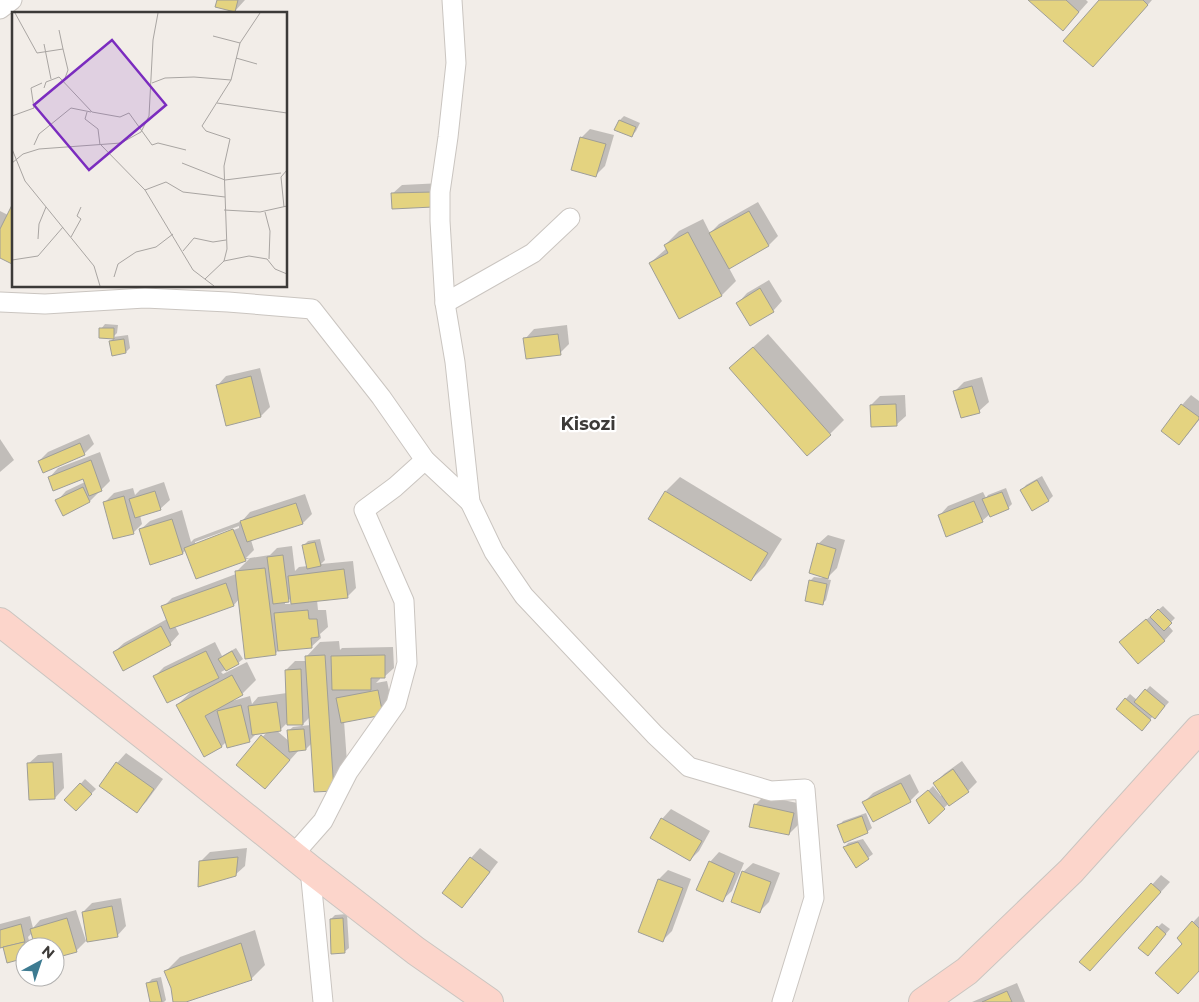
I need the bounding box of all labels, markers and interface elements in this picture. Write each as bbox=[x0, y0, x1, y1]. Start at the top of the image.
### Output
inset map bbox=[12, 12, 288, 288]
district label: Kisozi bbox=[560, 413, 616, 435]
north arrow bbox=[15, 937, 65, 987]
text: N bbox=[38, 942, 58, 963]

